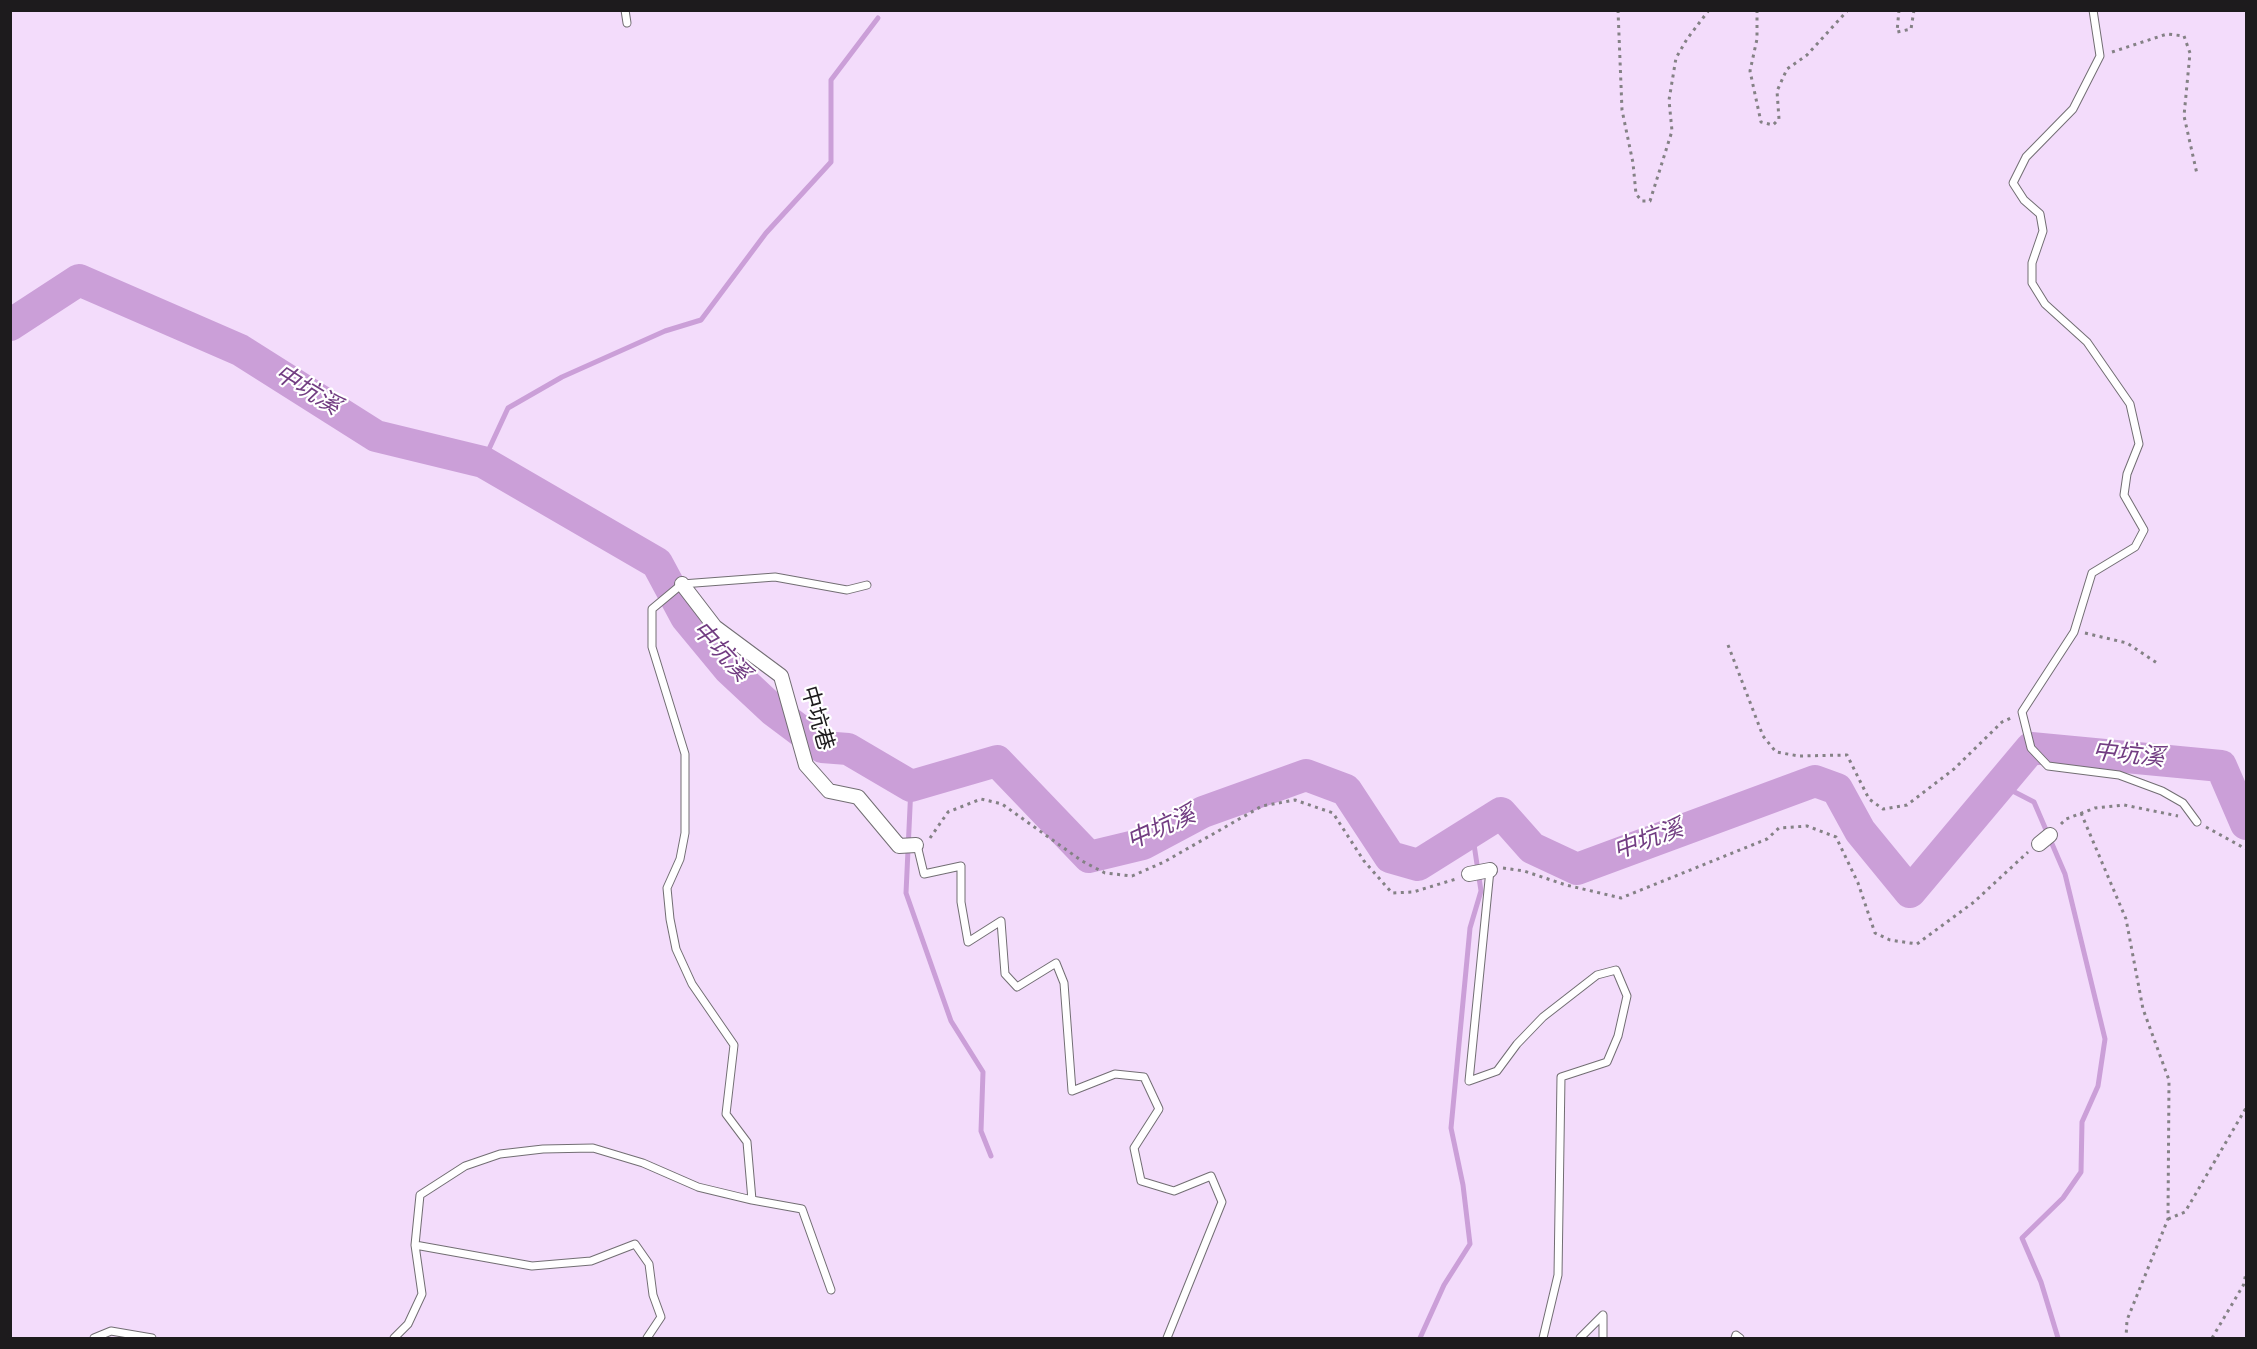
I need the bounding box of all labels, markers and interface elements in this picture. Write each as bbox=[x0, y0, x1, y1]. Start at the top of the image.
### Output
water label: 中坑溪 bbox=[268, 361, 344, 423]
water label: 中坑溪 bbox=[684, 617, 754, 689]
street label: 中坑巷 bbox=[793, 684, 837, 754]
water label: 中坑溪 bbox=[2091, 739, 2165, 775]
water label: 中坑溪 bbox=[1123, 802, 1201, 858]
water label: 中坑溪 bbox=[1610, 816, 1688, 868]

